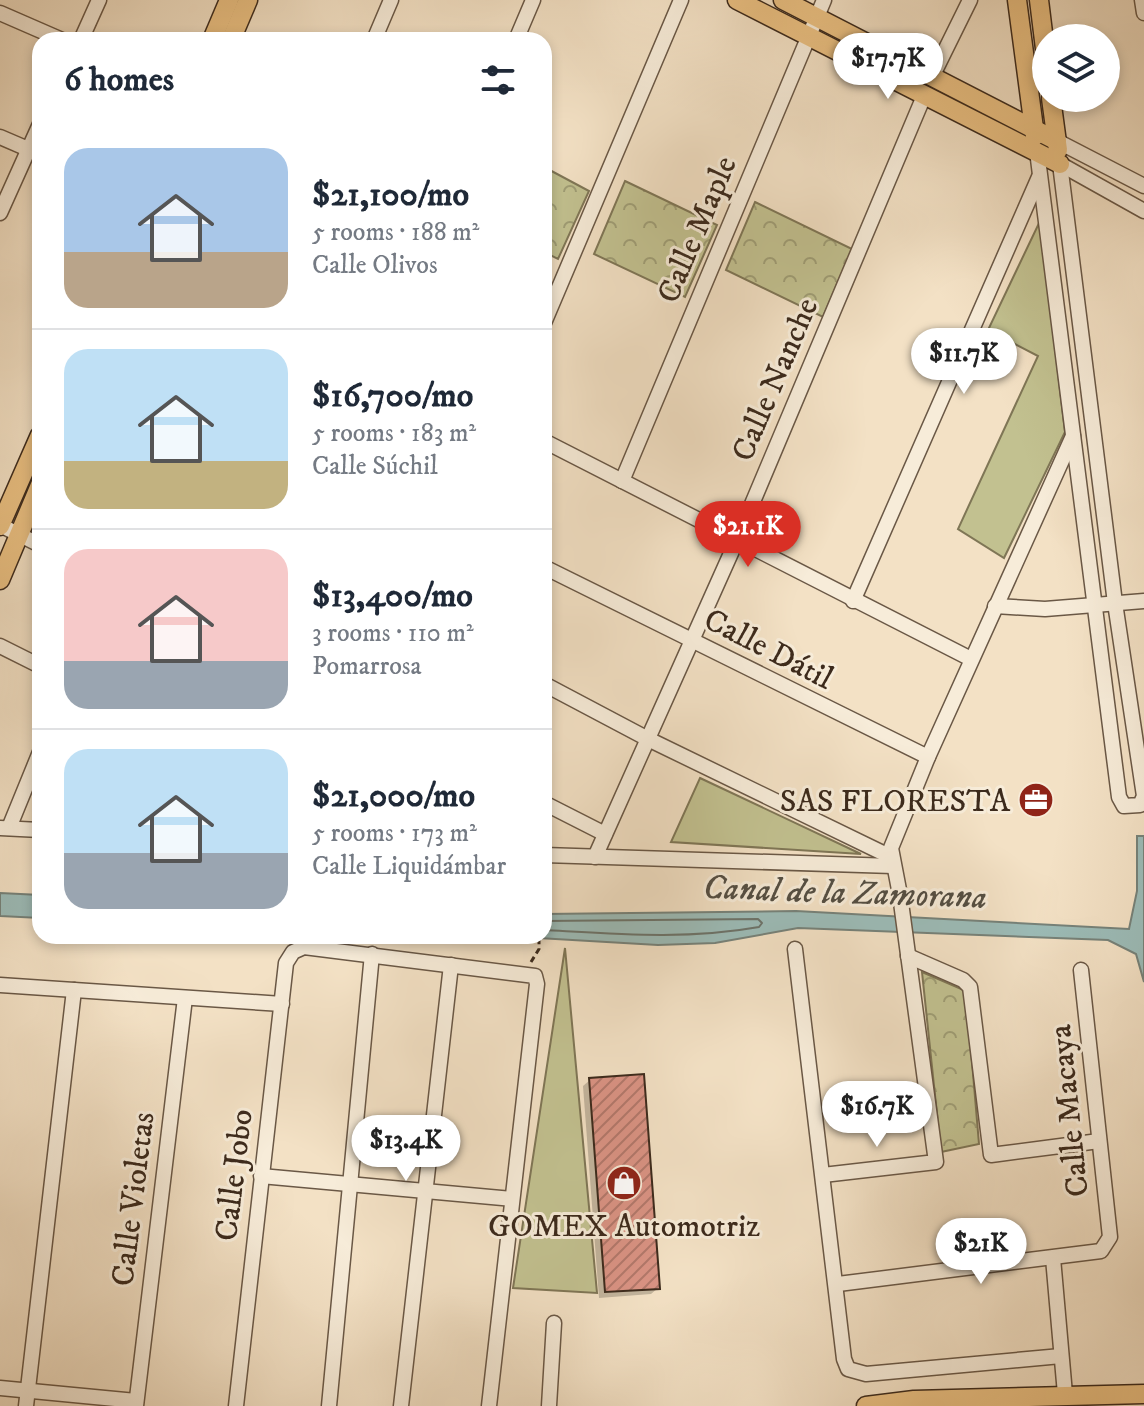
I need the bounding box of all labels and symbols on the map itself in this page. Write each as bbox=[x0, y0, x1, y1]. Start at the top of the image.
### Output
pin: $17.7K bbox=[823, 33, 953, 101]
street label: Calle Maple bbox=[649, 150, 747, 309]
street label: Calle Nanche bbox=[724, 292, 828, 467]
pin: $11.7K bbox=[899, 328, 1029, 396]
pin: $21.1K bbox=[683, 501, 813, 569]
street label: Calle Dátil bbox=[697, 600, 840, 699]
office icon: SAS FLORESTA bbox=[1017, 781, 1055, 819]
place label: SAS FLORESTA bbox=[780, 782, 1011, 822]
water label: Canal de la Zamorana bbox=[702, 867, 988, 919]
street label: Calle Macaya bbox=[1041, 1022, 1099, 1199]
pin: $16.7K bbox=[812, 1081, 942, 1149]
street label: Calle Jobo bbox=[207, 1107, 263, 1243]
street label: Calle Violetas bbox=[103, 1110, 165, 1289]
pin: $13.4K bbox=[341, 1115, 471, 1183]
shop icon: GOMEX Automotriz bbox=[605, 1164, 643, 1202]
place label: GOMEX Automotriz bbox=[488, 1207, 760, 1247]
pin: $21K bbox=[934, 1218, 1028, 1286]

